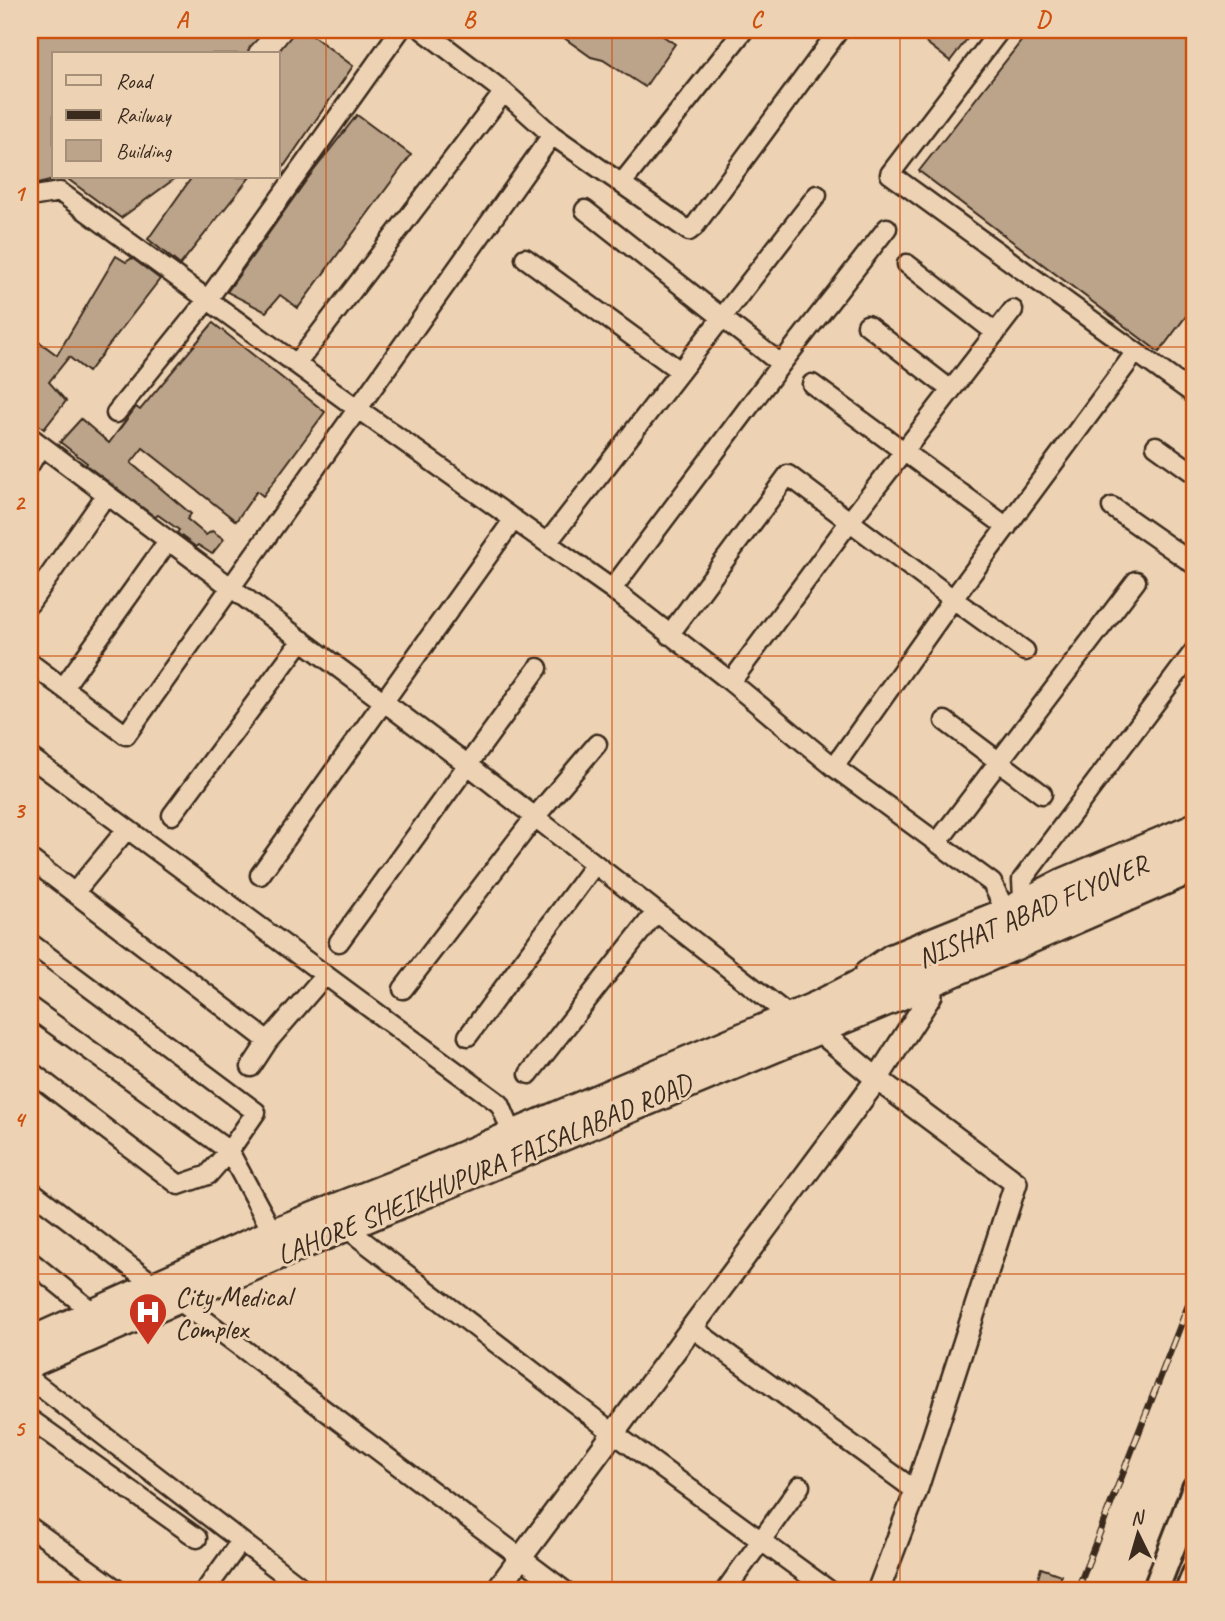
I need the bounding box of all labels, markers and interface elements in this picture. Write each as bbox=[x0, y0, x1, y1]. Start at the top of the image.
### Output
text: A bbox=[176, 5, 190, 34]
text: B bbox=[463, 5, 477, 34]
text: C bbox=[751, 5, 765, 34]
text: D bbox=[1036, 5, 1052, 34]
legend bbox=[52, 52, 280, 178]
text: Road bbox=[116, 68, 155, 94]
text: Railway bbox=[116, 102, 172, 128]
text: Building bbox=[116, 138, 173, 164]
text: 1 bbox=[14, 179, 27, 208]
text: 2 bbox=[14, 488, 27, 517]
text: 3 bbox=[14, 796, 27, 825]
street label: NISHAT ABAD FLYOVER bbox=[912, 845, 1155, 975]
street label: LAHORE SHEIKHUPURA FAISALABAD ROAD bbox=[271, 1064, 699, 1272]
text: 4 bbox=[14, 1105, 27, 1134]
place label: City Medical Complex bbox=[175, 1279, 297, 1346]
hospital icon: City Medical Complex bbox=[127, 1291, 169, 1346]
text: 5 bbox=[14, 1414, 26, 1443]
north arrow bbox=[1102, 1498, 1172, 1568]
text: N bbox=[1130, 1505, 1147, 1531]

